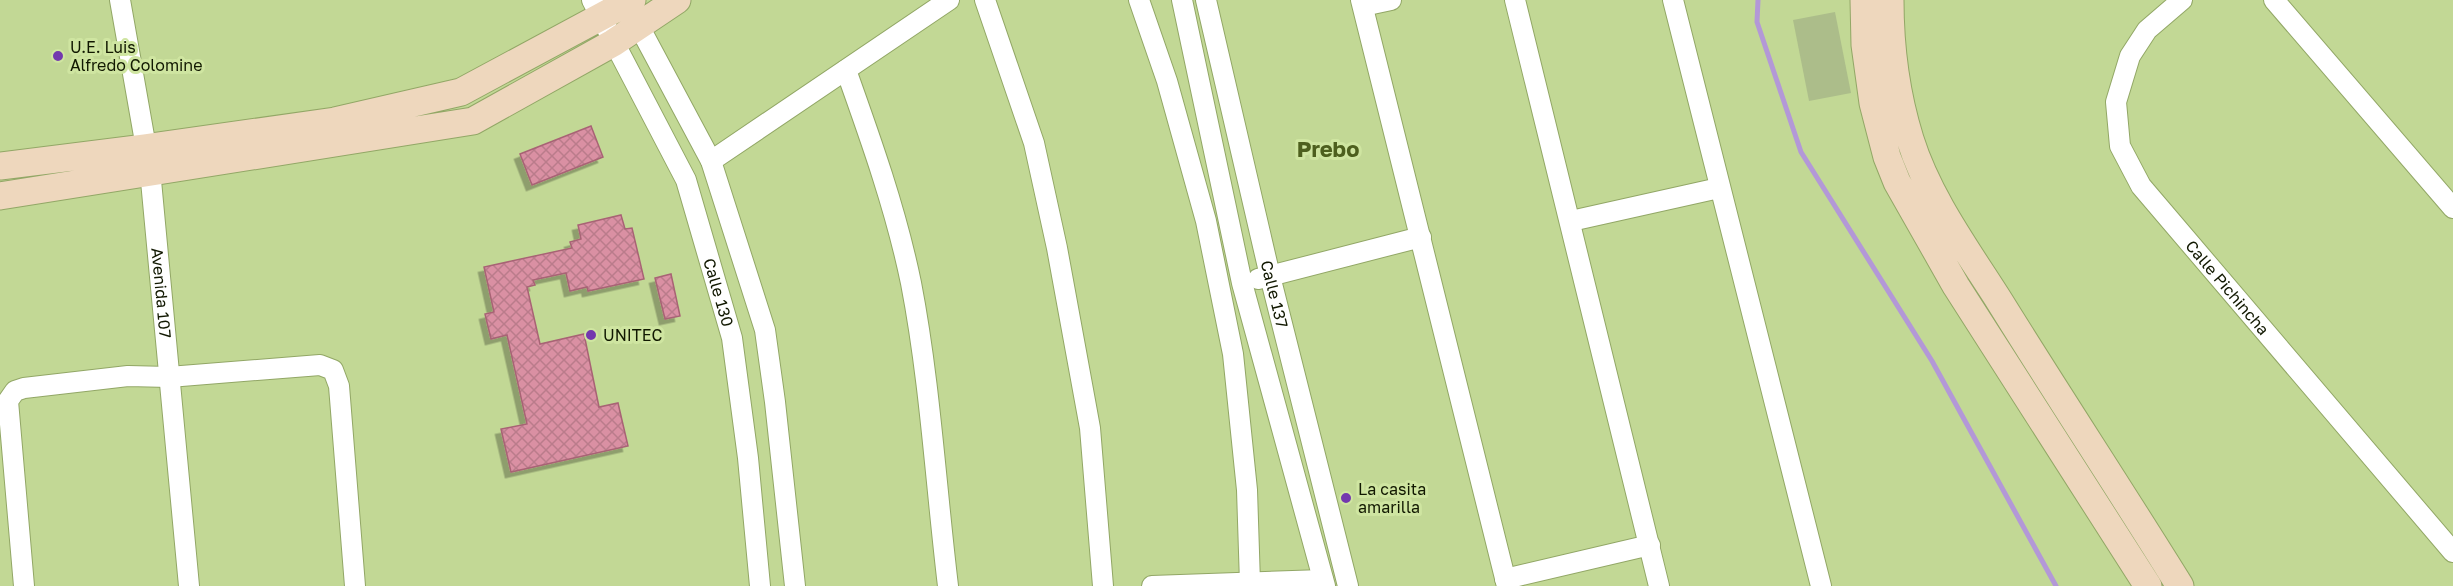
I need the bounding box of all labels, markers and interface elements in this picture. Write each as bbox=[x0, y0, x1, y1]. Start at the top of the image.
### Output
place label: U.E. Luis Alfredo Colomine bbox=[70, 37, 202, 75]
marker: U.E. Luis Alfredo Colomine bbox=[51, 49, 65, 63]
district label: Prebo bbox=[1297, 135, 1359, 162]
street label: Calle Pichincha bbox=[2182, 236, 2274, 339]
street label: Avenida 107 bbox=[147, 247, 176, 339]
street label: Calle 130 bbox=[699, 256, 738, 329]
street label: Calle 137 bbox=[1257, 258, 1293, 330]
place label: UNITEC bbox=[603, 325, 662, 345]
marker: UNITEC bbox=[584, 328, 598, 342]
place label: La casita amarilla bbox=[1358, 479, 1426, 517]
marker: La casita amarilla bbox=[1339, 491, 1353, 505]

